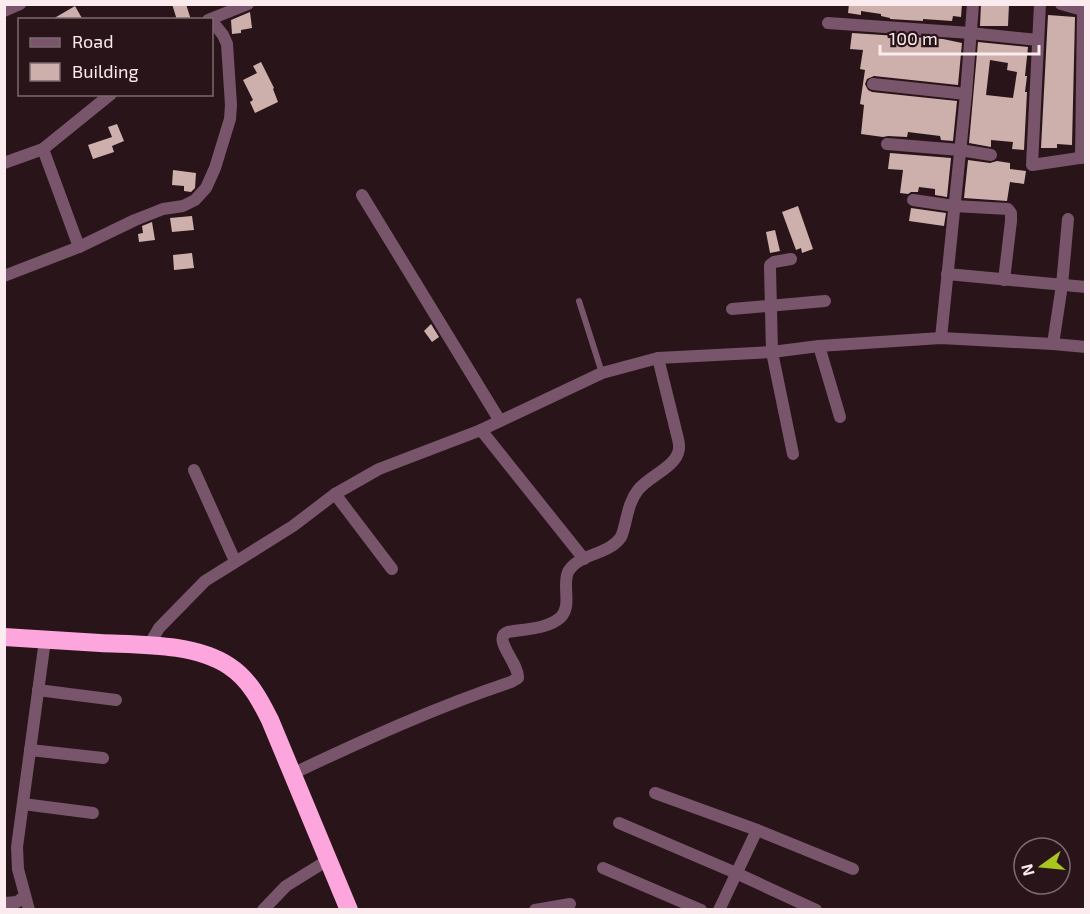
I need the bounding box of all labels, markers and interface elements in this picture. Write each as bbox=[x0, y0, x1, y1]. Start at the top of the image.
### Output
legend bbox=[18, 18, 213, 96]
scale bar bbox=[880, 18, 1039, 56]
text: 100 m bbox=[889, 27, 938, 49]
text: Road bbox=[72, 30, 113, 52]
text: Building bbox=[72, 60, 139, 82]
north arrow bbox=[1012, 836, 1072, 896]
text: N bbox=[1016, 862, 1038, 878]

